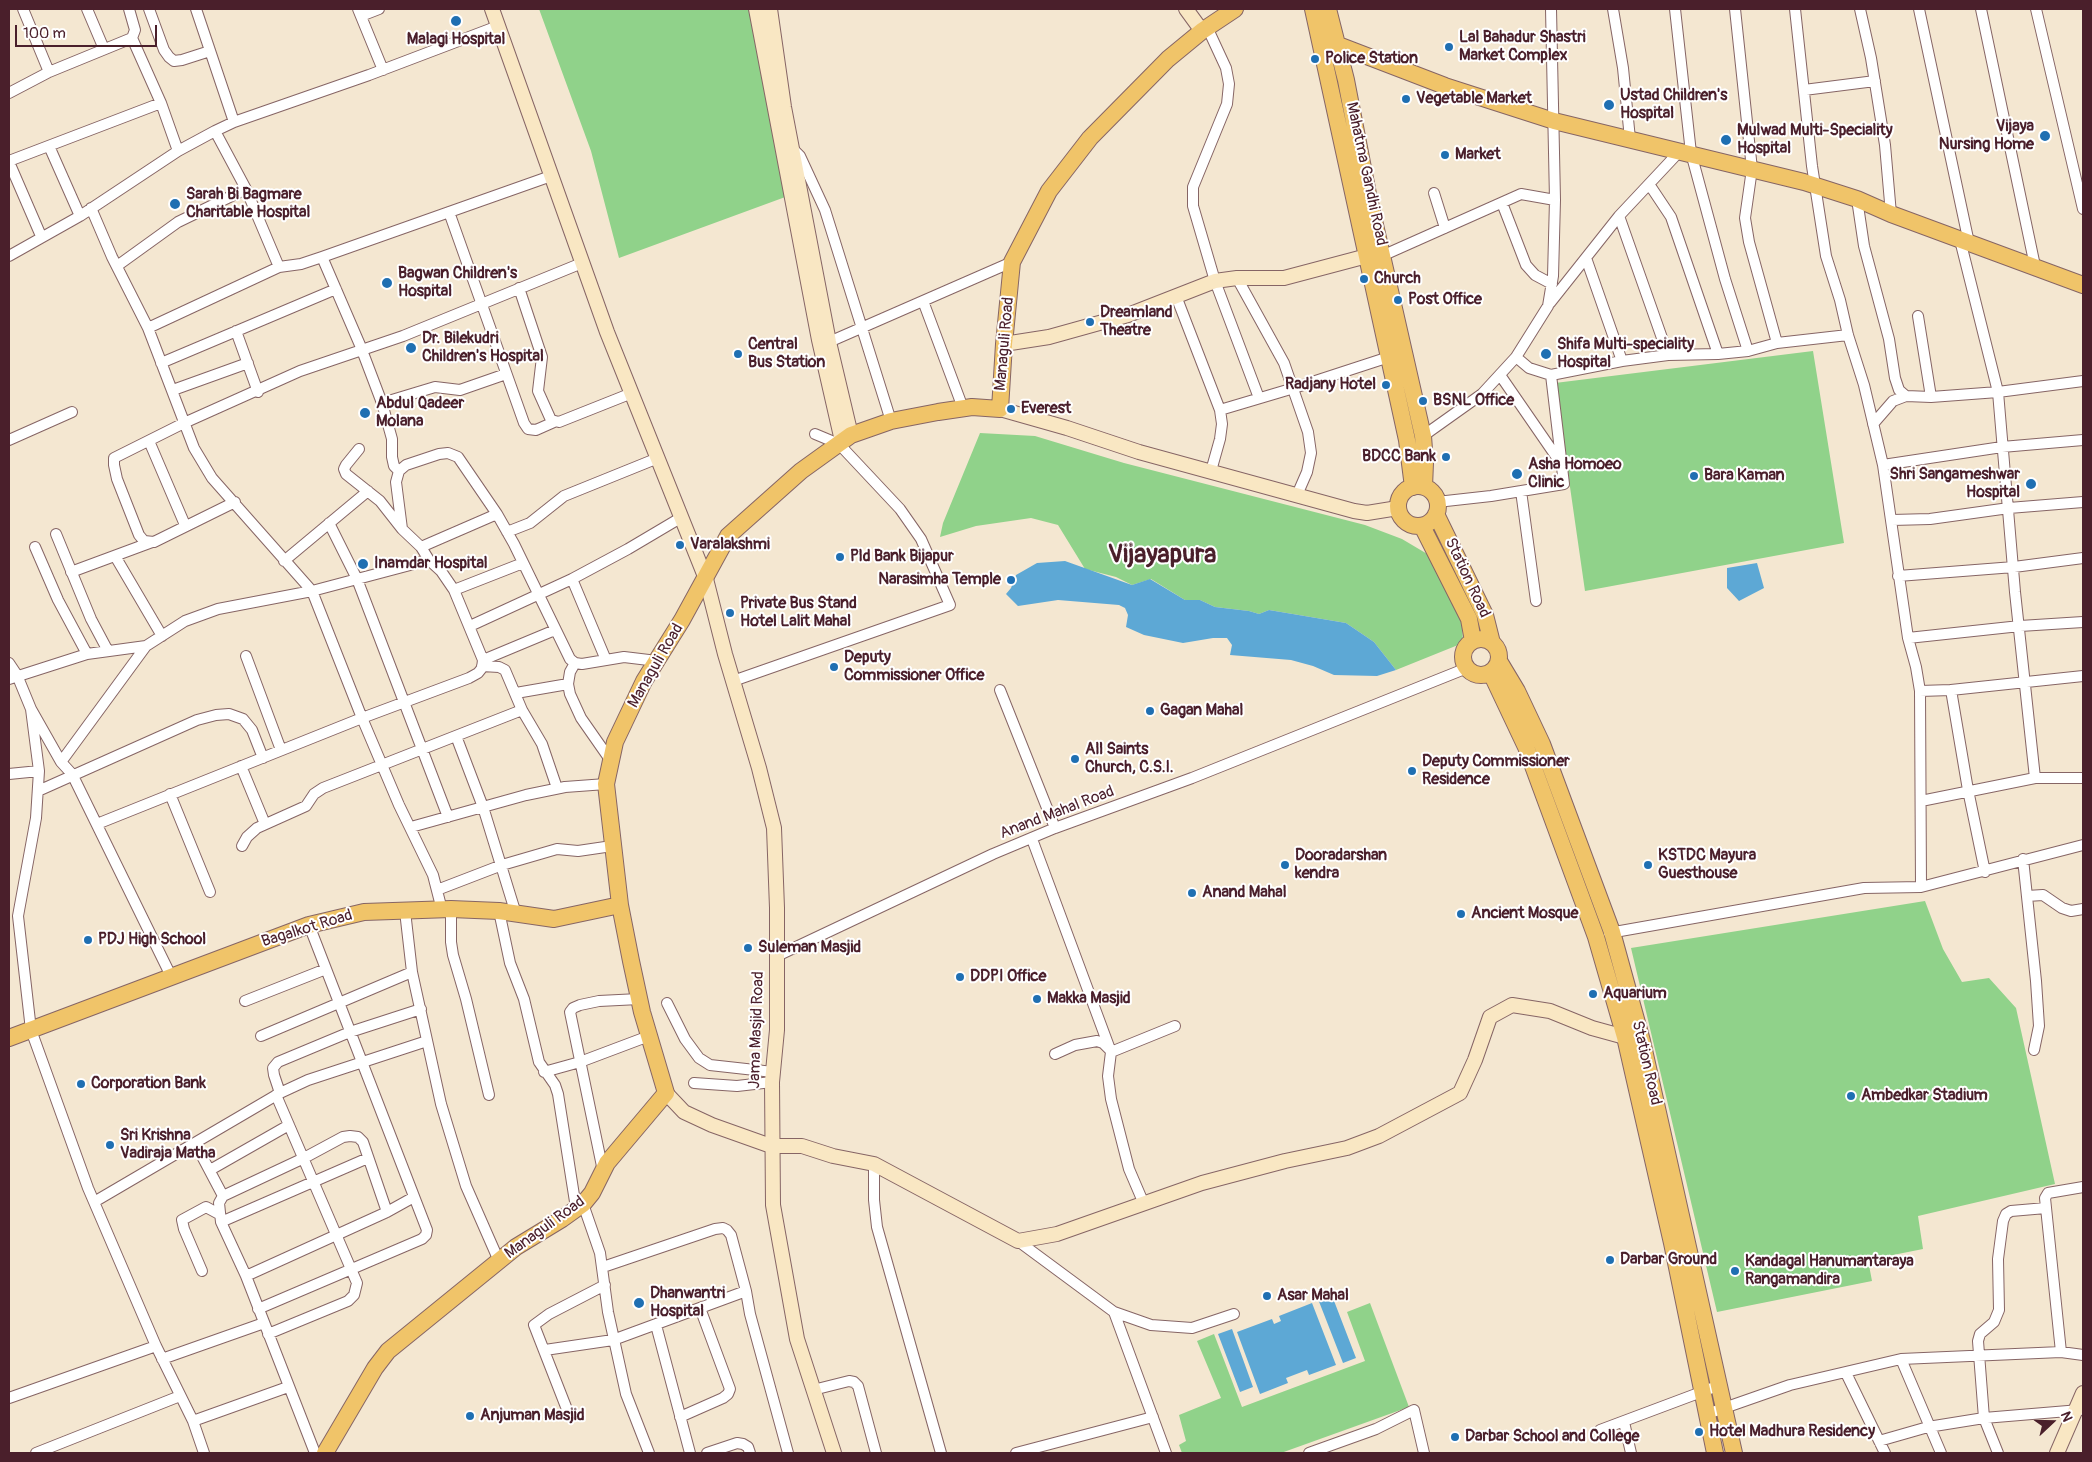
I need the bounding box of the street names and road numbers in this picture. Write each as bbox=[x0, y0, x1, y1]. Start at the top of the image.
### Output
street label: Mahatma Gandhi Road bbox=[1341, 100, 1391, 248]
street label: Managuli Road bbox=[991, 296, 1019, 392]
street label: Station Road bbox=[1440, 535, 1494, 621]
street label: Managuli Road bbox=[624, 620, 688, 712]
street label: Anand Mahal Road bbox=[997, 782, 1117, 844]
street label: Bagalkot Road bbox=[259, 906, 355, 952]
street label: Jama Masjid Road bbox=[745, 971, 769, 1089]
street label: Station Road bbox=[1627, 1019, 1665, 1107]
street label: Managuli Road bbox=[501, 1193, 589, 1263]

